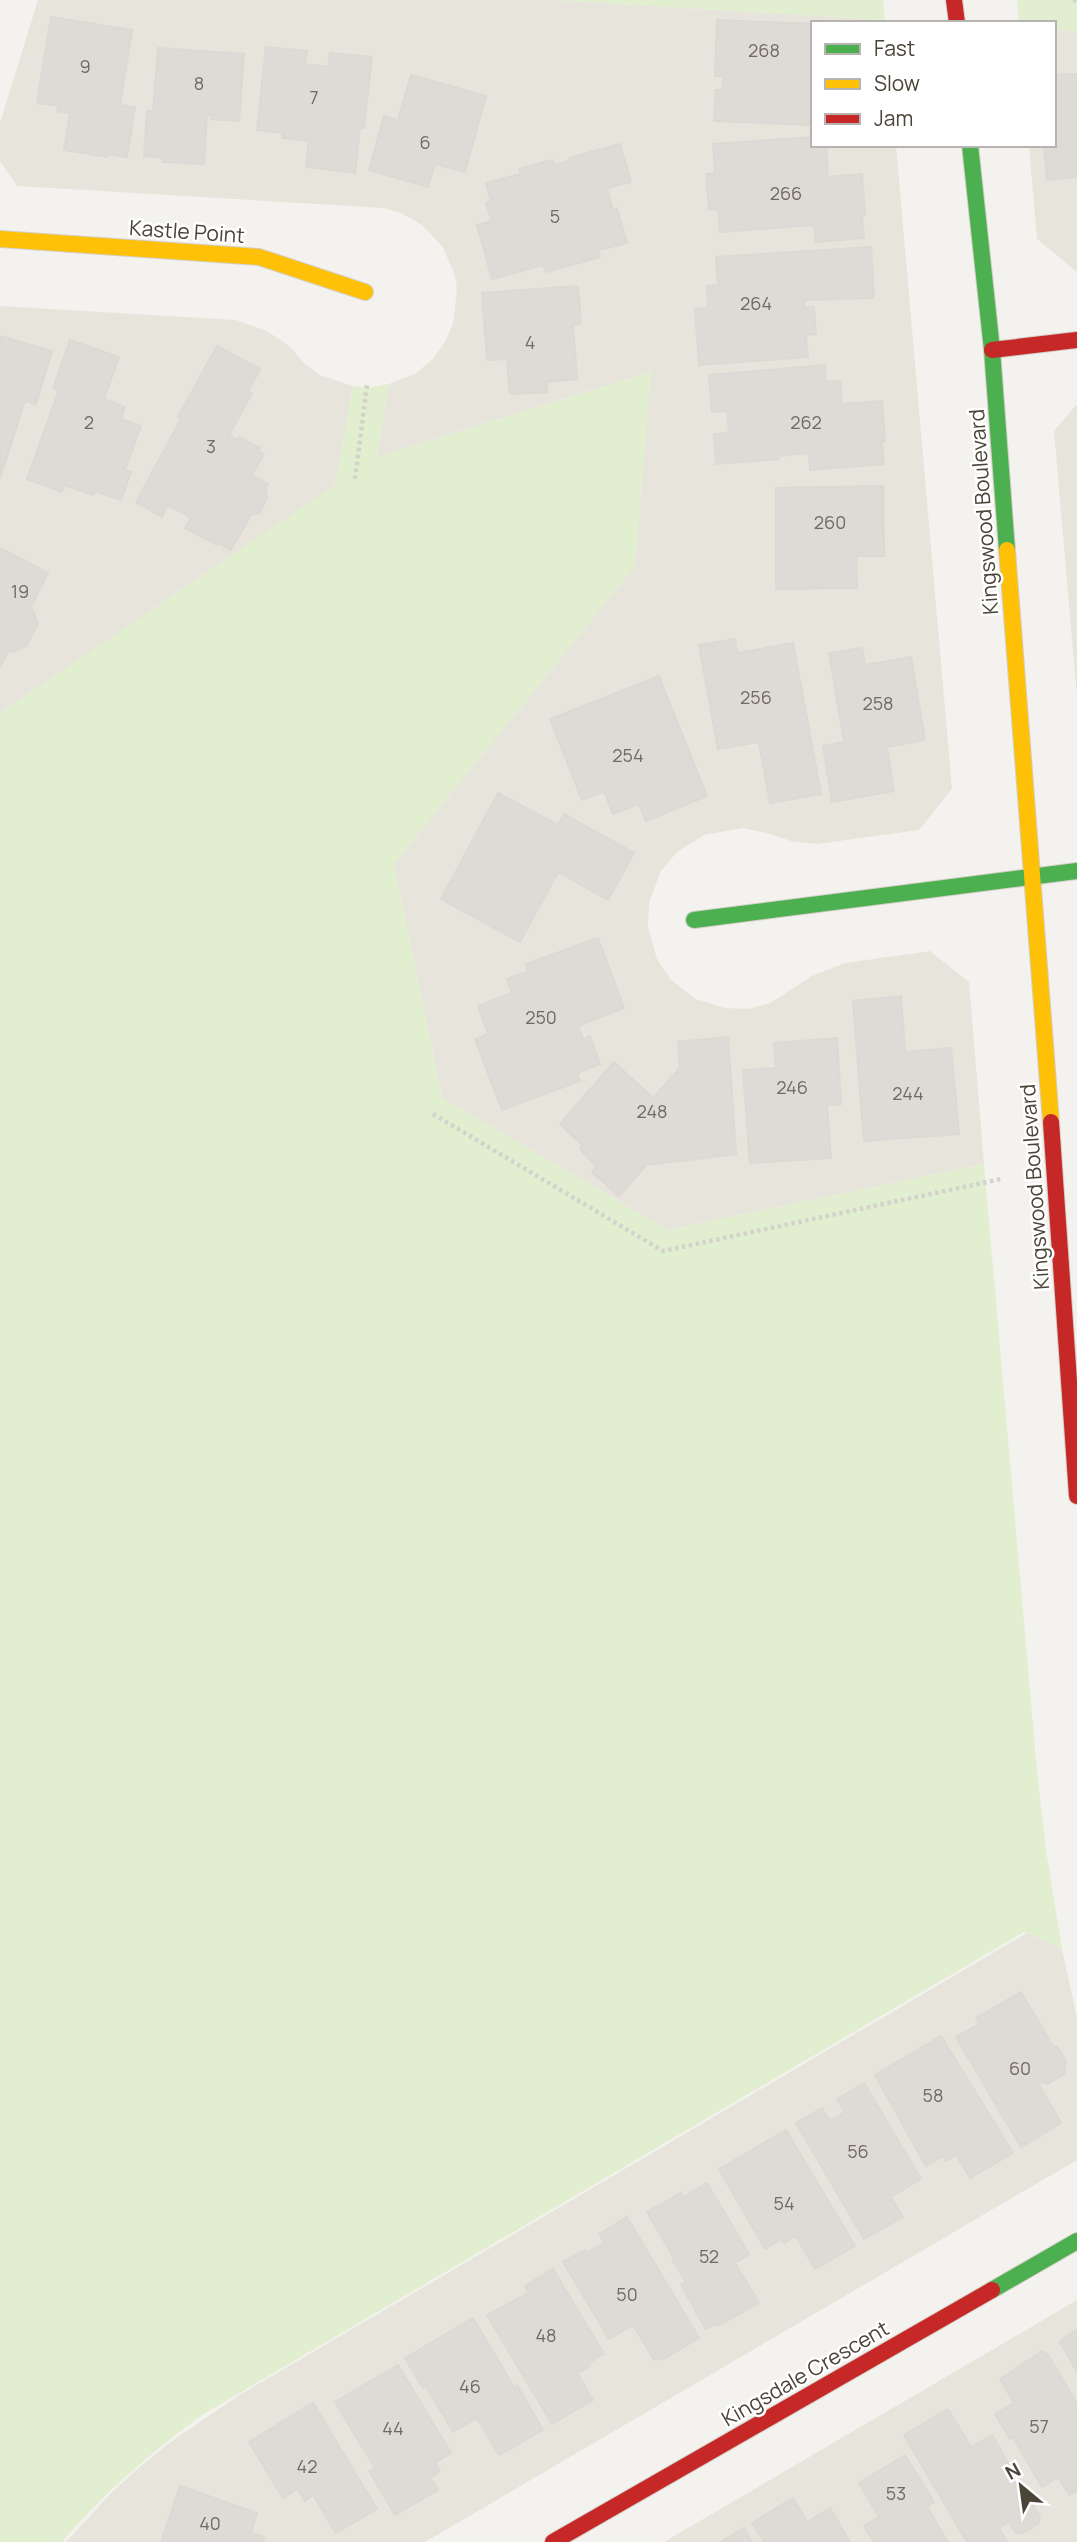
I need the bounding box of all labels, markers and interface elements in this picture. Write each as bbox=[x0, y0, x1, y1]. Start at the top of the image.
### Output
legend bbox=[811, 21, 1056, 147]
text: Fast bbox=[874, 34, 915, 62]
house number: 268 bbox=[748, 38, 780, 62]
house number: 9 bbox=[79, 54, 91, 78]
text: Slow bbox=[874, 69, 920, 97]
house number: 8 bbox=[194, 71, 204, 95]
house number: 7 bbox=[309, 85, 319, 109]
text: Jam bbox=[874, 104, 913, 132]
house number: 6 bbox=[419, 130, 431, 154]
house number: 266 bbox=[770, 181, 802, 205]
house number: 5 bbox=[550, 204, 560, 228]
street label: Kastle Point bbox=[128, 213, 246, 249]
house number: 264 bbox=[740, 291, 772, 315]
house number: 4 bbox=[525, 330, 535, 354]
street label: Kingswood Boulevard bbox=[962, 408, 1004, 616]
house number: 2 bbox=[84, 410, 94, 434]
house number: 262 bbox=[790, 410, 822, 434]
house number: 3 bbox=[206, 434, 216, 458]
house number: 260 bbox=[814, 510, 846, 534]
house number: 19 bbox=[11, 579, 29, 603]
house number: 256 bbox=[740, 685, 772, 709]
house number: 258 bbox=[862, 691, 894, 715]
house number: 254 bbox=[612, 743, 644, 767]
house number: 250 bbox=[525, 1005, 557, 1029]
house number: 246 bbox=[776, 1075, 808, 1099]
house number: 244 bbox=[892, 1081, 924, 1105]
street label: Kingswood Boulevard bbox=[1013, 1083, 1055, 1291]
house number: 248 bbox=[637, 1099, 667, 1123]
house number: 60 bbox=[1009, 2056, 1031, 2080]
house number: 58 bbox=[923, 2083, 943, 2107]
house number: 56 bbox=[847, 2139, 869, 2163]
house number: 54 bbox=[773, 2191, 795, 2215]
house number: 52 bbox=[699, 2244, 719, 2268]
house number: 50 bbox=[616, 2282, 638, 2306]
street label: Kingsdale Crescent bbox=[716, 2314, 894, 2432]
house number: 48 bbox=[535, 2323, 557, 2347]
house number: 46 bbox=[459, 2374, 481, 2398]
house number: 57 bbox=[1029, 2414, 1049, 2438]
house number: 44 bbox=[382, 2416, 404, 2440]
north arrow bbox=[986, 2451, 1056, 2521]
house number: 42 bbox=[297, 2454, 317, 2478]
text: N bbox=[1000, 2456, 1025, 2486]
house number: 53 bbox=[886, 2481, 906, 2505]
house number: 40 bbox=[199, 2511, 221, 2535]

